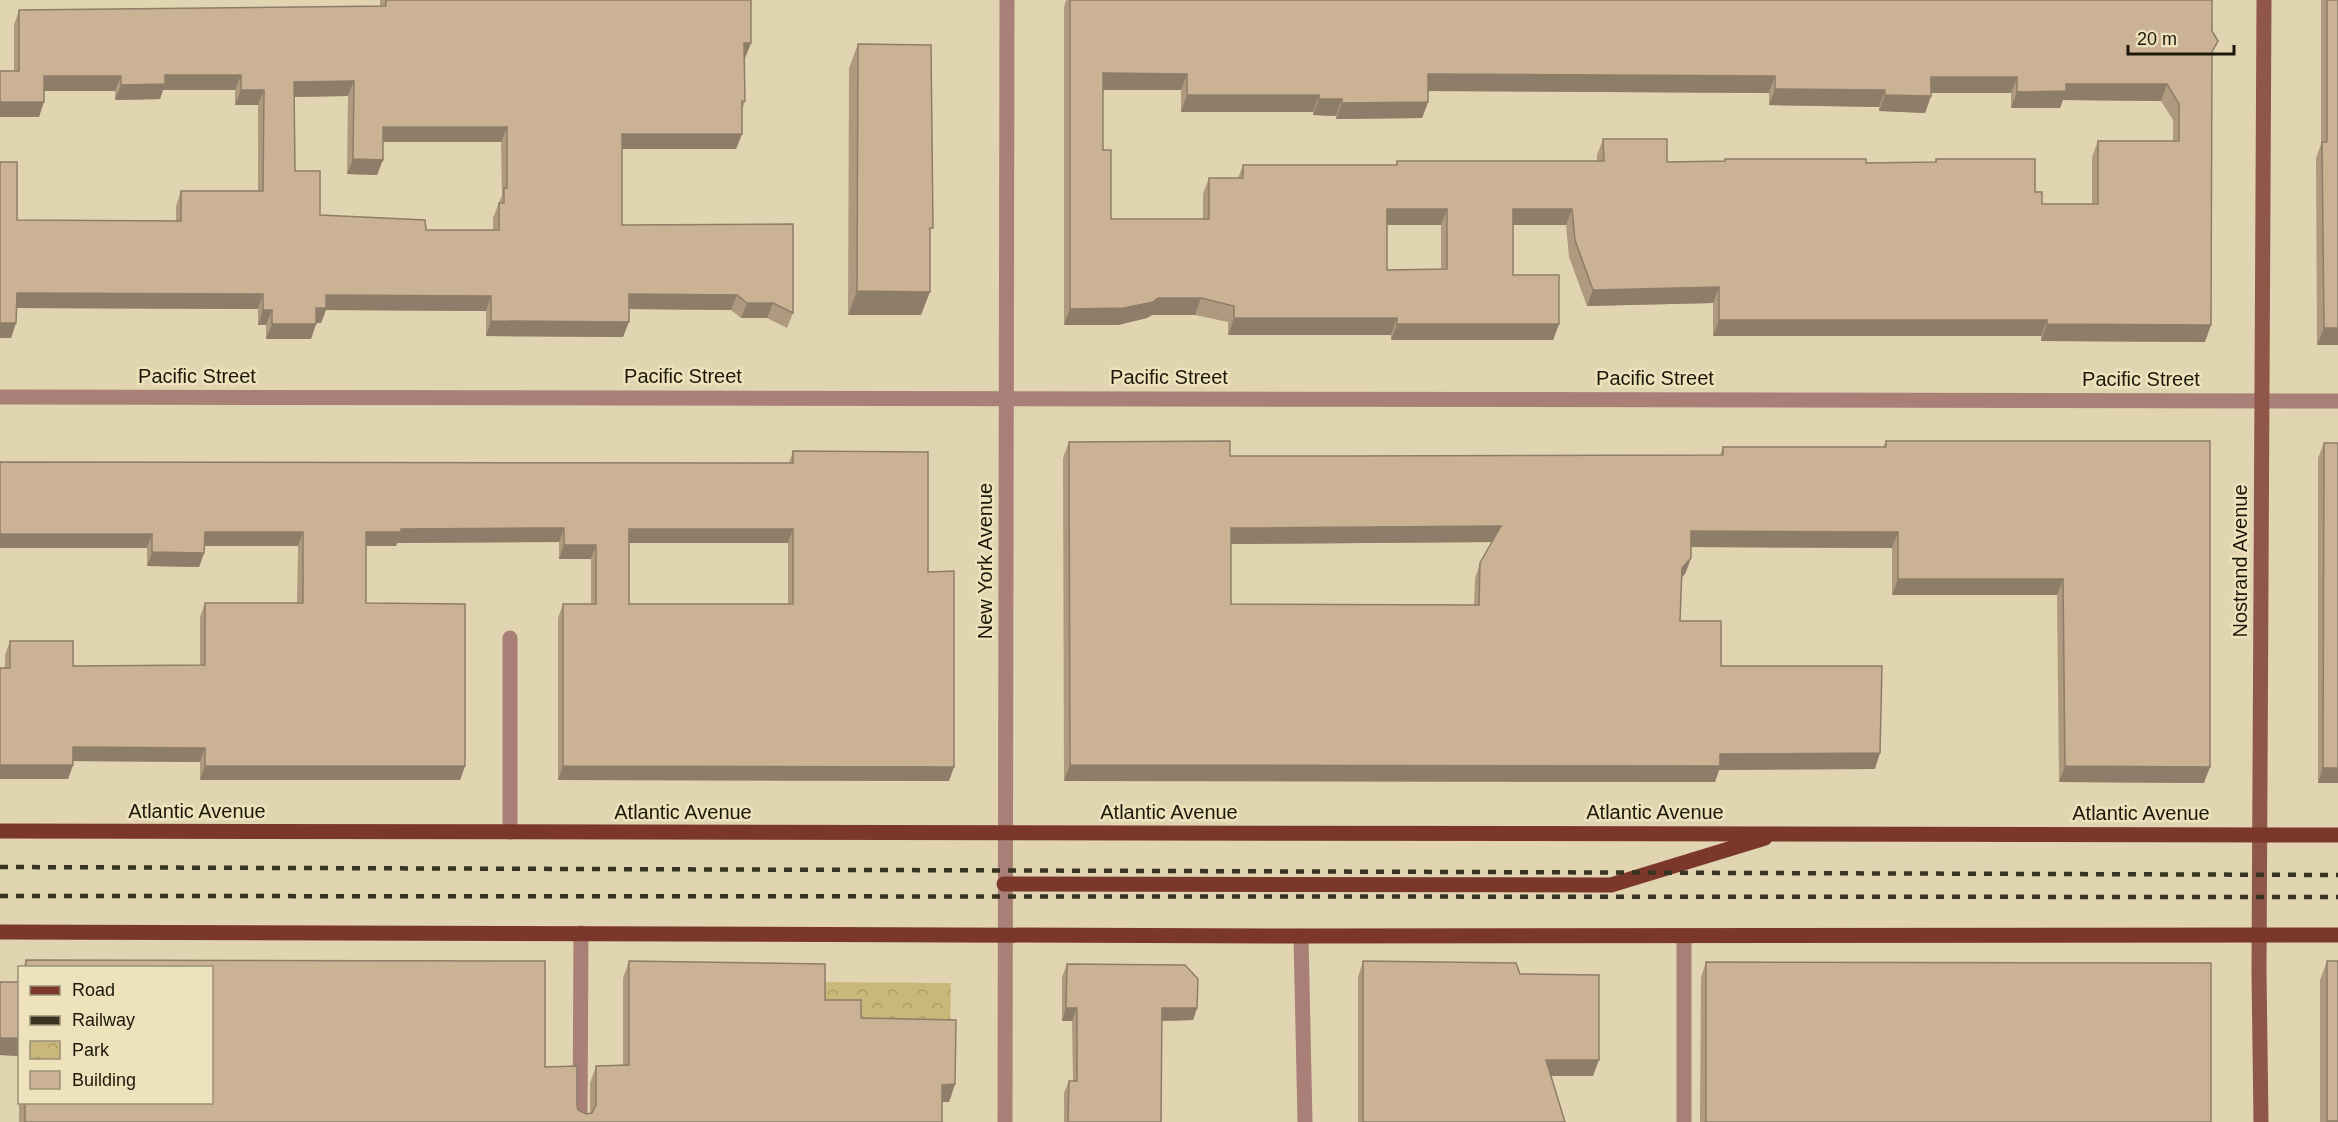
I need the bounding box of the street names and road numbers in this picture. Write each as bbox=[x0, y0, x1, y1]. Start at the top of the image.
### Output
street label: Pacific Street bbox=[138, 365, 256, 387]
street label: Pacific Street bbox=[624, 365, 742, 387]
street label: Pacific Street bbox=[1110, 366, 1228, 388]
street label: Pacific Street bbox=[1596, 367, 1714, 389]
street label: Pacific Street bbox=[2082, 368, 2200, 390]
street label: New York Avenue bbox=[974, 483, 996, 639]
street label: Nostrand Avenue bbox=[2229, 484, 2251, 638]
street label: Atlantic Avenue bbox=[128, 800, 266, 822]
street label: Atlantic Avenue bbox=[614, 801, 752, 823]
street label: Atlantic Avenue bbox=[1100, 801, 1238, 823]
street label: Atlantic Avenue bbox=[1586, 801, 1724, 823]
street label: Atlantic Avenue bbox=[2072, 802, 2210, 824]

